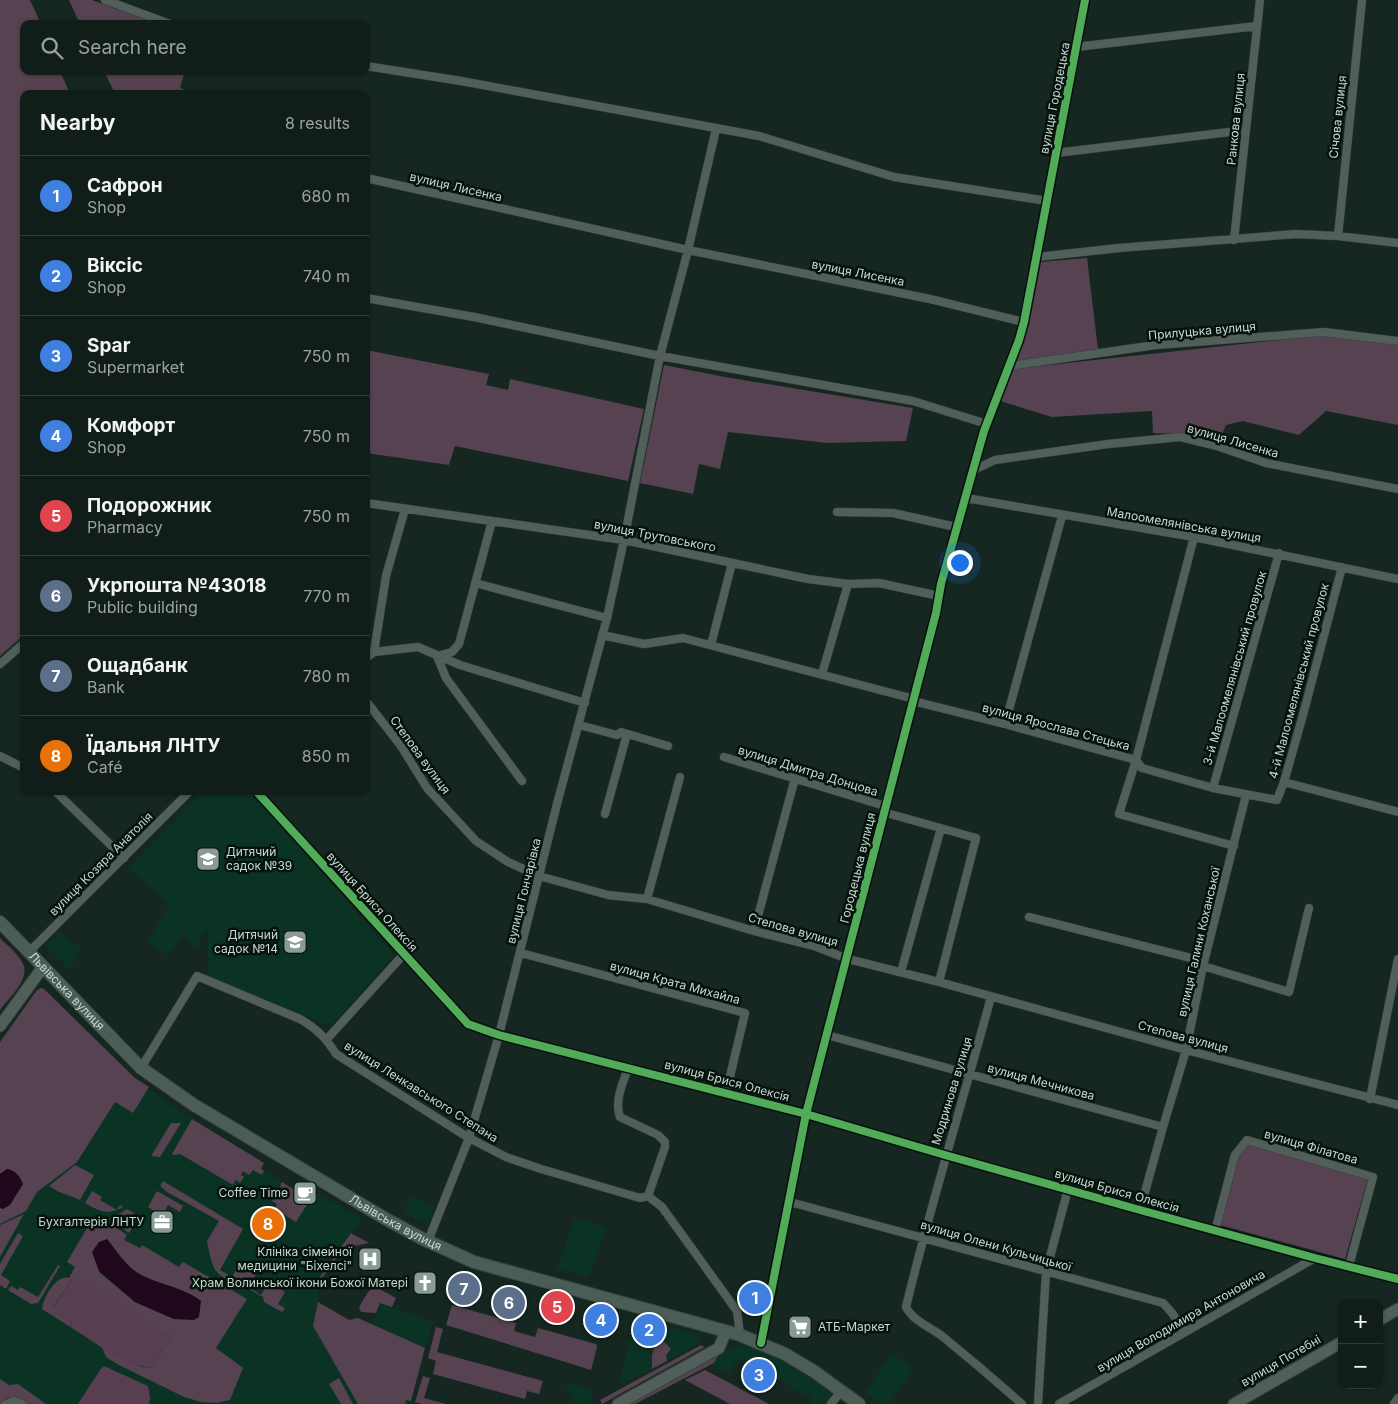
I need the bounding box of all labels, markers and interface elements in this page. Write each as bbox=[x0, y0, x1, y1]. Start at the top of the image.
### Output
search box bbox=[20, 20, 370, 75]
icon: search bbox=[38, 34, 66, 62]
text: Search here bbox=[78, 36, 187, 59]
street label: вулиця Городецька bbox=[1036, 41, 1073, 155]
street label: Ранкова вулиця bbox=[1223, 72, 1248, 166]
street label: Січова вулиця bbox=[1326, 75, 1349, 159]
text: Nearby bbox=[40, 110, 115, 135]
text: 8 results bbox=[285, 113, 350, 133]
street label: вулиця Лисенка bbox=[408, 169, 504, 204]
text: Сафрон bbox=[87, 174, 163, 197]
text: 1 bbox=[53, 186, 59, 206]
text: 680 m bbox=[302, 186, 350, 206]
text: Shop bbox=[87, 197, 126, 217]
text: Віксіс bbox=[87, 254, 143, 277]
street label: вулиця Лисенка bbox=[810, 256, 906, 289]
text: 2 bbox=[51, 266, 61, 286]
text: 740 m bbox=[303, 266, 350, 286]
text: Shop bbox=[87, 277, 126, 297]
street label: Прилуцька вулиця bbox=[1147, 318, 1256, 343]
text: Spar bbox=[87, 334, 130, 357]
text: 3 bbox=[51, 346, 61, 366]
text: 750 m bbox=[303, 346, 350, 366]
text: Supermarket bbox=[87, 357, 184, 377]
text: Комфорт bbox=[87, 414, 175, 437]
street label: вулиця Лисенка bbox=[1186, 420, 1281, 461]
text: 4 bbox=[51, 426, 61, 446]
text: 750 m bbox=[303, 426, 350, 446]
text: Shop bbox=[87, 437, 126, 457]
text: Подорожник bbox=[87, 494, 212, 517]
street label: Малоомелянівська вулиця bbox=[1106, 504, 1262, 545]
text: 5 bbox=[51, 506, 61, 526]
text: 750 m bbox=[303, 506, 350, 526]
street label: вулиця Трутовського bbox=[593, 516, 717, 555]
text: Pharmacy bbox=[87, 517, 163, 537]
your location bbox=[947, 550, 973, 576]
street label: 3-й Малоомелянівський провулок bbox=[1200, 568, 1270, 767]
text: Укрпошта №43018 bbox=[87, 574, 267, 597]
street label: 4-й Малоомелянівський провулок bbox=[1265, 581, 1332, 780]
text: 6 bbox=[51, 586, 61, 606]
text: 770 m bbox=[303, 586, 350, 606]
text: Public building bbox=[87, 597, 198, 617]
text: Ощадбанк bbox=[87, 654, 188, 677]
text: 7 bbox=[51, 666, 61, 686]
text: 780 m bbox=[303, 666, 350, 686]
text: Bank bbox=[87, 677, 125, 697]
street label: вулиця Ярослава Стецька bbox=[981, 700, 1132, 753]
street label: Степова вулиця bbox=[387, 713, 454, 797]
text: Їдальня ЛНТУ bbox=[87, 734, 220, 757]
street label: вулиця Дмитра Донцова bbox=[736, 742, 880, 799]
text: 8 bbox=[51, 746, 61, 766]
text: 850 m bbox=[302, 746, 350, 766]
text: Café bbox=[87, 757, 122, 777]
street label: вулиця Козяра Анатолія bbox=[46, 809, 156, 919]
street label: Городецька вулиця bbox=[837, 811, 879, 925]
street label: вулиця Гончарівка bbox=[503, 836, 544, 945]
place label: Дитячий садок №39 bbox=[226, 844, 292, 873]
school or university icon: Дитячий садок №39 bbox=[195, 846, 221, 872]
street label: вулиця Брися Олексія bbox=[324, 849, 421, 955]
street label: вулиця Галини Коханської bbox=[1174, 864, 1223, 1018]
street label: Степова вулиця bbox=[746, 909, 840, 950]
place label: Дитячий садок №14 bbox=[214, 927, 278, 956]
school or university icon: Дитячий садок №14 bbox=[282, 929, 308, 955]
street label: Львівська вулиця bbox=[26, 948, 108, 1033]
street label: вулиця Крата Михайла bbox=[608, 958, 742, 1007]
street label: Степова вулиця bbox=[1136, 1017, 1230, 1056]
street label: Модринова вулиця bbox=[928, 1035, 975, 1147]
street label: вулиця Ленкавського Степана bbox=[342, 1038, 501, 1145]
street label: вулиця Брися Олексія bbox=[663, 1057, 791, 1104]
street label: вулиця Мечникова bbox=[986, 1060, 1096, 1103]
street label: вулиця Філатова bbox=[1263, 1126, 1360, 1167]
street label: вулиця Брися Олексія bbox=[1053, 1166, 1181, 1216]
cafe icon: Coffee Time bbox=[292, 1180, 318, 1206]
place label: Coffee Time bbox=[218, 1185, 288, 1200]
street label: Львівська вулиця bbox=[347, 1191, 444, 1253]
pin: 8 bbox=[252, 1205, 284, 1243]
office icon: Бухгалтерія ЛНТУ bbox=[149, 1209, 175, 1235]
place label: Бухгалтерія ЛНТУ bbox=[38, 1214, 144, 1229]
street label: вулиця Олени Кульчицької bbox=[919, 1217, 1074, 1275]
place label: Клініка сімейної медицини "Біхелсі" bbox=[238, 1244, 353, 1273]
hospital icon: Клініка сімейної медицини "Біхелсі" bbox=[357, 1246, 383, 1272]
street label: вулиця Володимира Антоновича bbox=[1094, 1266, 1267, 1375]
church icon: Храм Волинської ікони Божої Матері bbox=[412, 1270, 438, 1296]
pin: 7 bbox=[448, 1270, 480, 1308]
place label: Храм Волинської ікони Божої Матері bbox=[192, 1275, 408, 1290]
pin: 1 bbox=[739, 1279, 771, 1317]
pin: 6 bbox=[493, 1284, 525, 1322]
pin: 5 bbox=[541, 1288, 573, 1326]
map controls bbox=[1338, 1299, 1383, 1389]
button: + bbox=[1338, 1299, 1383, 1344]
pin: 4 bbox=[585, 1301, 617, 1339]
pin: 2 bbox=[633, 1311, 665, 1349]
supermarket icon: АТБ-Маркет bbox=[787, 1314, 813, 1340]
place label: АТБ-Маркет bbox=[818, 1319, 890, 1334]
street label: вулиця Потебні bbox=[1238, 1332, 1323, 1390]
button: − bbox=[1338, 1344, 1383, 1389]
pin: 3 bbox=[743, 1356, 775, 1394]

